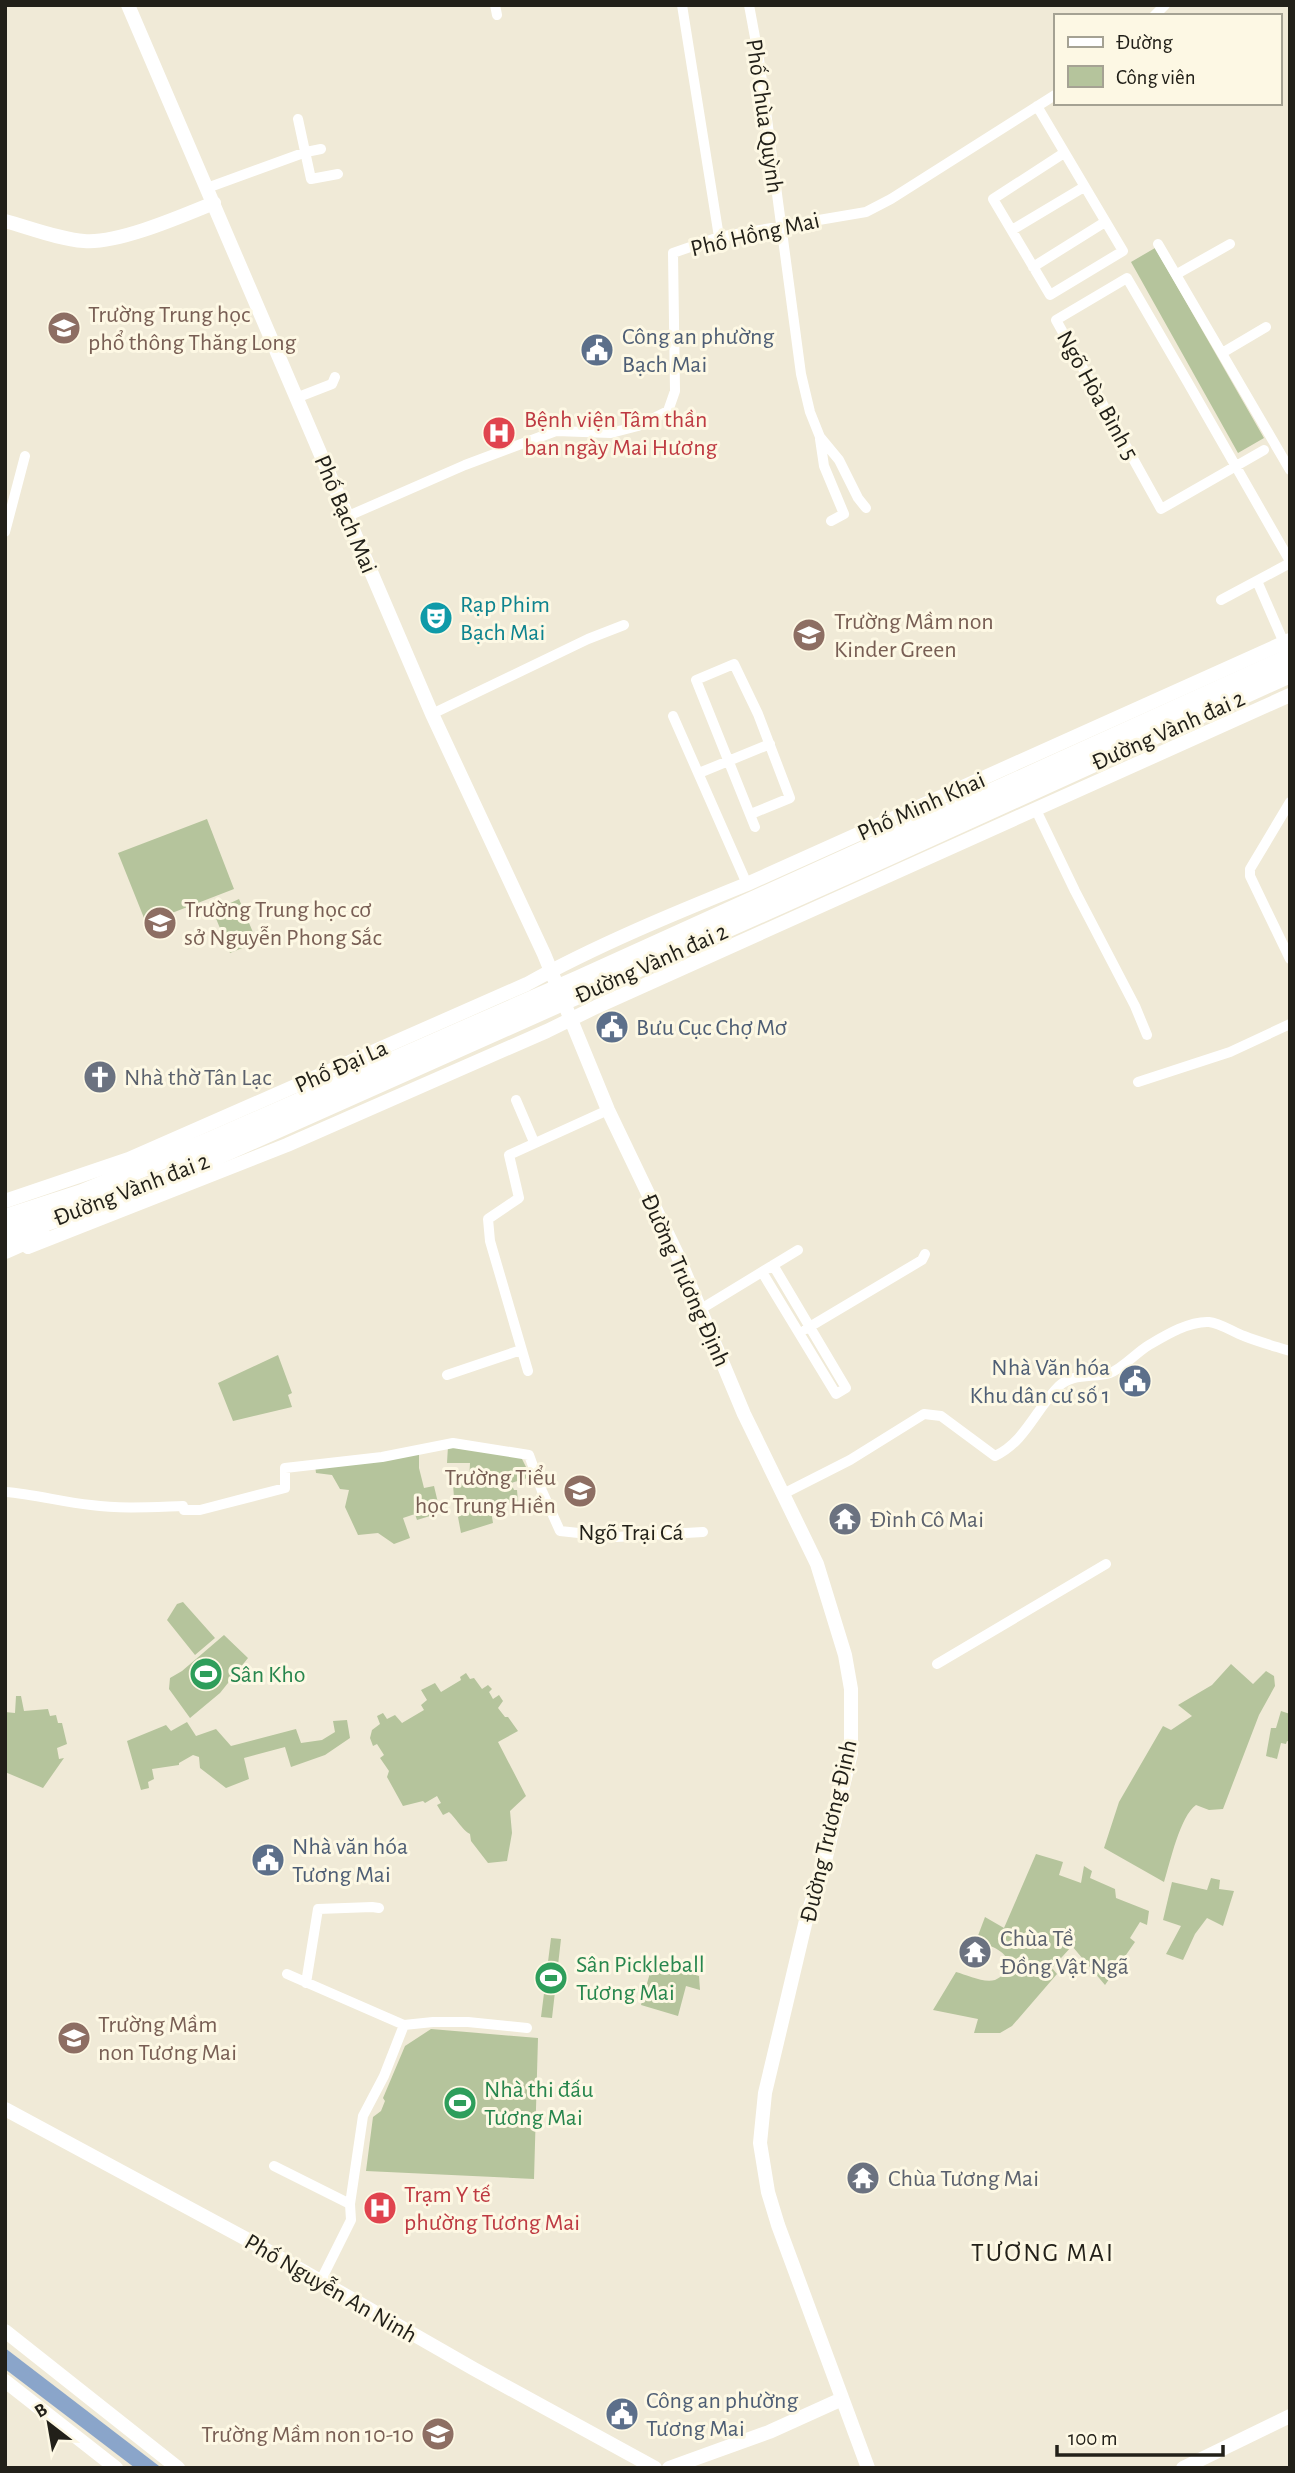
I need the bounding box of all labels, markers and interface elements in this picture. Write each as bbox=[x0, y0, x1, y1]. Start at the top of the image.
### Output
legend bbox=[1054, 14, 1281, 105]
text: Đường bbox=[1116, 32, 1173, 53]
street label: Phố Chùa Quỳnh bbox=[741, 37, 787, 195]
text: Công viên bbox=[1116, 67, 1196, 88]
street label: Phố Hồng Mai bbox=[688, 208, 822, 261]
place label: Trường Trung học phổ thông Thăng Long bbox=[88, 303, 297, 355]
school or university icon: Trường Trung học phổ thông Thăng Long bbox=[45, 309, 83, 347]
place label: Công an phường Bạch Mai bbox=[622, 325, 774, 377]
street label: Ngõ Hòa Bình 5 bbox=[1052, 327, 1142, 464]
public building icon: Công an phường Bạch Mai bbox=[578, 331, 616, 369]
place label: Bệnh viện Tâm thần ban ngày Mai Hương bbox=[524, 408, 718, 460]
hospital icon: Bệnh viện Tâm thần ban ngày Mai Hương bbox=[480, 414, 518, 452]
street label: Phố Bạch Mai bbox=[309, 452, 381, 577]
place label: Rạp Phim Bạch Mai bbox=[460, 593, 550, 645]
theatre icon: Rạp Phim Bạch Mai bbox=[417, 599, 455, 637]
place label: Trường Mầm non Kinder Green bbox=[834, 610, 994, 662]
school or university icon: Trường Mầm non Kinder Green bbox=[790, 616, 828, 654]
street label: Đường Vành đai 2 bbox=[1088, 686, 1249, 775]
street label: Phố Minh Khai bbox=[854, 768, 989, 846]
place label: Trường Trung học cơ sở Nguyễn Phong Sắc bbox=[184, 898, 382, 950]
school or university icon: Trường Trung học cơ sở Nguyễn Phong Sắc bbox=[141, 904, 179, 942]
street label: Đường Vành đai 2 bbox=[571, 919, 732, 1008]
public building icon: Bưu Cục Chợ Mơ bbox=[593, 1008, 631, 1046]
place label: Bưu Cục Chợ Mơ bbox=[636, 1016, 787, 1040]
street label: Phố Đại La bbox=[291, 1036, 391, 1098]
church icon: Nhà thờ Tân Lạc bbox=[81, 1058, 119, 1096]
place label: Nhà thờ Tân Lạc bbox=[124, 1066, 271, 1090]
street label: Đường Vành đai 2 bbox=[50, 1149, 213, 1231]
street label: Đường Trương Định bbox=[636, 1190, 734, 1371]
place label: Nhà Văn hóa Khu dân cư số 1 bbox=[970, 1356, 1110, 1408]
public building icon: Nhà Văn hóa Khu dân cư số 1 bbox=[1116, 1362, 1154, 1400]
place label: Trường Tiểu học Trung Hiền bbox=[415, 1465, 556, 1518]
school or university icon: Trường Tiểu học Trung Hiền bbox=[561, 1472, 599, 1510]
temple icon: Đình Cô Mai bbox=[826, 1500, 864, 1538]
place label: Đình Cô Mai bbox=[870, 1508, 984, 1532]
street label: Ngõ Trại Cá bbox=[578, 1521, 684, 1545]
sports icon: Sân Kho bbox=[187, 1655, 225, 1693]
place label: Sân Kho bbox=[230, 1663, 305, 1687]
street label: Đường Trương Định bbox=[796, 1738, 862, 1925]
place label: Nhà văn hóa Tương Mai bbox=[292, 1835, 408, 1887]
public building icon: Nhà văn hóa Tương Mai bbox=[249, 1841, 287, 1879]
place label: Chùa Tề Đồng Vật Ngã bbox=[1000, 1927, 1129, 1979]
temple icon: Chùa Tề Đồng Vật Ngã bbox=[956, 1933, 994, 1971]
place label: Sân Pickleball Tương Mai bbox=[576, 1953, 705, 2005]
sports icon: Sân Pickleball Tương Mai bbox=[532, 1959, 570, 1997]
place label: Trường Mầm non Tương Mai bbox=[98, 2013, 237, 2065]
school or university icon: Trường Mầm non Tương Mai bbox=[55, 2019, 93, 2057]
place label: Nhà thi đấu Tương Mai bbox=[484, 2078, 594, 2130]
sports icon: Nhà thi đấu Tương Mai bbox=[441, 2084, 479, 2122]
temple icon: Chùa Tương Mai bbox=[844, 2159, 882, 2197]
place label: Chùa Tương Mai bbox=[888, 2167, 1039, 2191]
place label: Trạm Y tế phường Tương Mai bbox=[404, 2183, 580, 2235]
hospital icon: Trạm Y tế phường Tương Mai bbox=[361, 2189, 399, 2227]
street label: Phố Nguyễn An Ninh bbox=[240, 2229, 421, 2348]
district label: TƯƠNG MAI bbox=[971, 2240, 1115, 2266]
north arrow bbox=[14, 2389, 84, 2459]
place label: Công an phường Tương Mai bbox=[646, 2389, 798, 2441]
public building icon: Công an phường Tương Mai bbox=[603, 2395, 641, 2433]
text: B bbox=[31, 2400, 51, 2422]
scale bar bbox=[1057, 2414, 1223, 2458]
school or university icon: Trường Mầm non 10-10 bbox=[419, 2415, 457, 2453]
place label: Trường Mầm non 10-10 bbox=[201, 2423, 414, 2447]
text: 100 m bbox=[1068, 2428, 1118, 2449]

